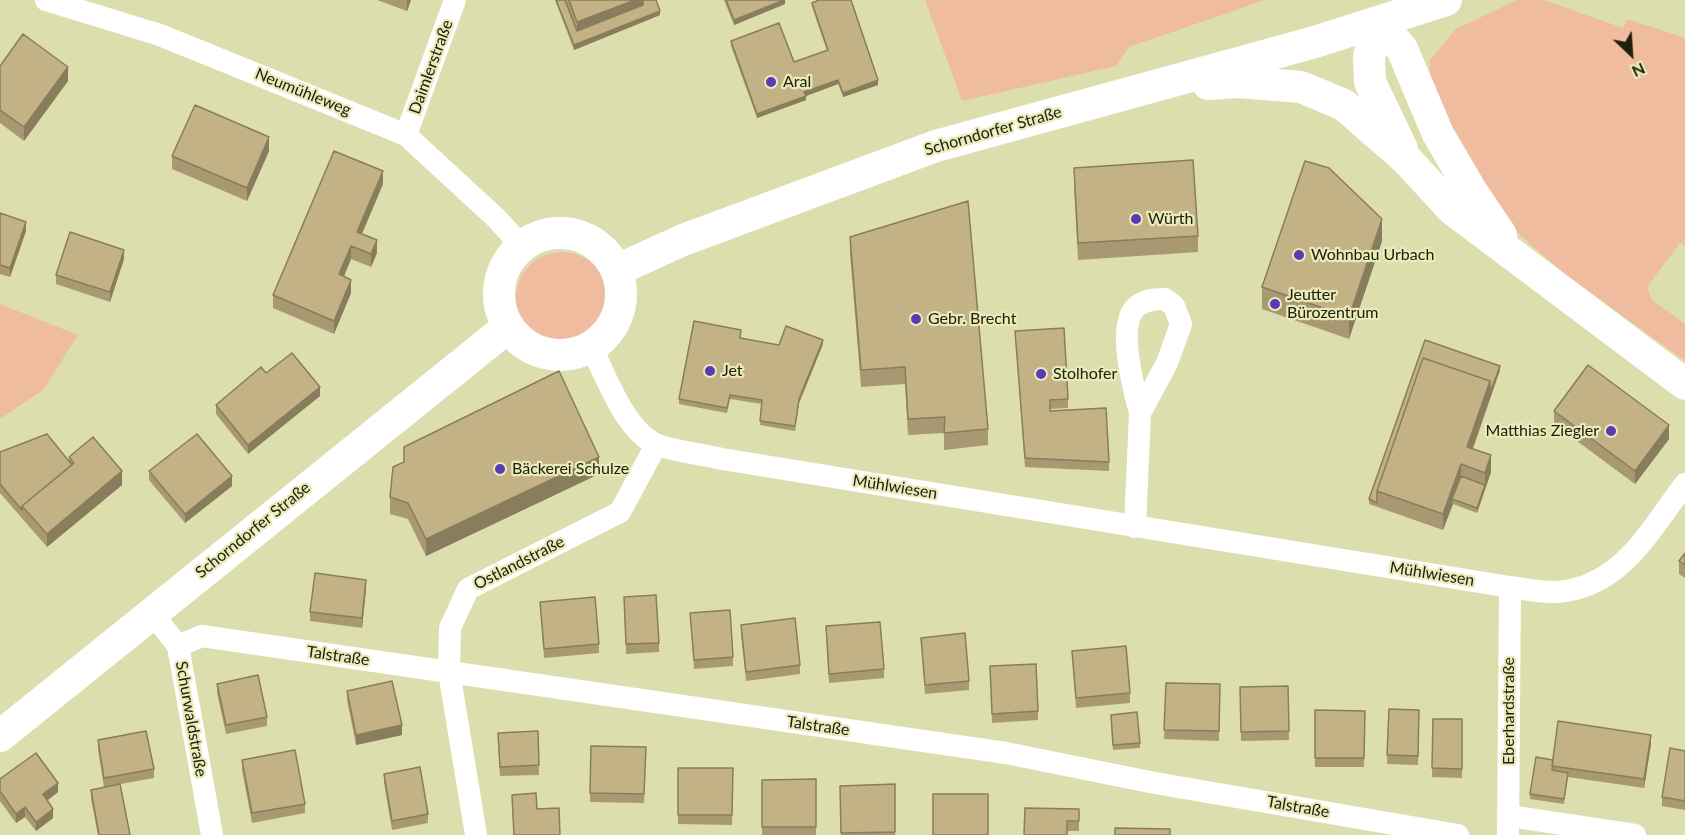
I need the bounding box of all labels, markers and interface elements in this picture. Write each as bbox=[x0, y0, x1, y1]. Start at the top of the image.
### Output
street label: Daimlerstraße bbox=[405, 17, 457, 117]
north arrow bbox=[1601, 24, 1661, 84]
text: N bbox=[1629, 60, 1648, 82]
street label: Neumühleweg bbox=[252, 64, 354, 120]
place label: Aral bbox=[783, 72, 811, 92]
marker: Aral bbox=[764, 75, 778, 89]
street label: Schorndorfer Straße bbox=[922, 102, 1064, 160]
place label: Würth bbox=[1148, 209, 1193, 229]
marker: Würth bbox=[1129, 212, 1143, 226]
place label: Wohnbau Urbach bbox=[1311, 245, 1434, 265]
marker: Wohnbau Urbach bbox=[1292, 248, 1306, 262]
place label: Jeutter Bürozentrum bbox=[1287, 285, 1378, 323]
marker: Jeutter Bürozentrum bbox=[1268, 297, 1282, 311]
place label: Gebr. Brecht bbox=[928, 309, 1016, 329]
marker: Gebr. Brecht bbox=[909, 312, 923, 326]
place label: Jet bbox=[722, 361, 743, 381]
marker: Jet bbox=[703, 364, 717, 378]
place label: Stolhofer bbox=[1053, 364, 1117, 384]
marker: Stolhofer bbox=[1034, 367, 1048, 381]
place label: Matthias Ziegler bbox=[1486, 421, 1599, 441]
marker: Matthias Ziegler bbox=[1604, 424, 1618, 438]
place label: Bäckerei Schulze bbox=[512, 459, 629, 479]
marker: Bäckerei Schulze bbox=[493, 462, 507, 476]
street label: Mühlwiesen bbox=[851, 471, 939, 503]
street label: Schorndorfer Straße bbox=[192, 478, 314, 582]
street label: Ostlandstraße bbox=[471, 532, 567, 594]
street label: Mühlwiesen bbox=[1388, 558, 1476, 590]
street label: Talstraße bbox=[305, 642, 371, 670]
street label: Eberhardstraße bbox=[1499, 657, 1519, 765]
street label: Schurwaldstraße bbox=[171, 660, 211, 778]
street label: Talstraße bbox=[785, 712, 851, 740]
street label: Talstraße bbox=[1265, 792, 1331, 822]

